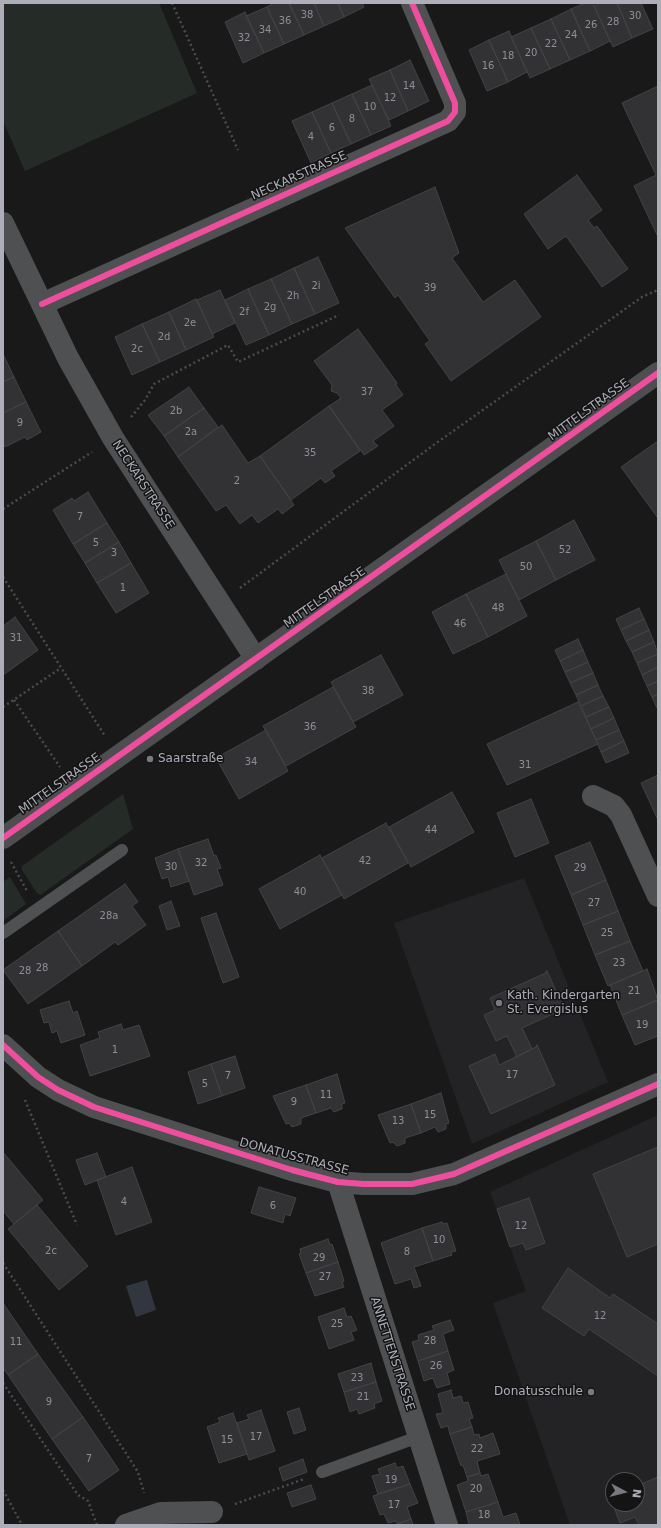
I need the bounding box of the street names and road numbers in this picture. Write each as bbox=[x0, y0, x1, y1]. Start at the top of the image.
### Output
street label: NECKARSTRASSE bbox=[249, 148, 349, 204]
street label: MITTELSTRASSE bbox=[546, 376, 632, 444]
street label: NECKARSTRASSE bbox=[109, 438, 177, 532]
street label: MITTELSTRASSE bbox=[281, 564, 369, 632]
street label: MITTELSTRASSE bbox=[16, 750, 104, 818]
street label: DONATUSSTRASSE bbox=[238, 1135, 350, 1179]
street label: ANNETTENSTRASSE bbox=[367, 1295, 417, 1413]

